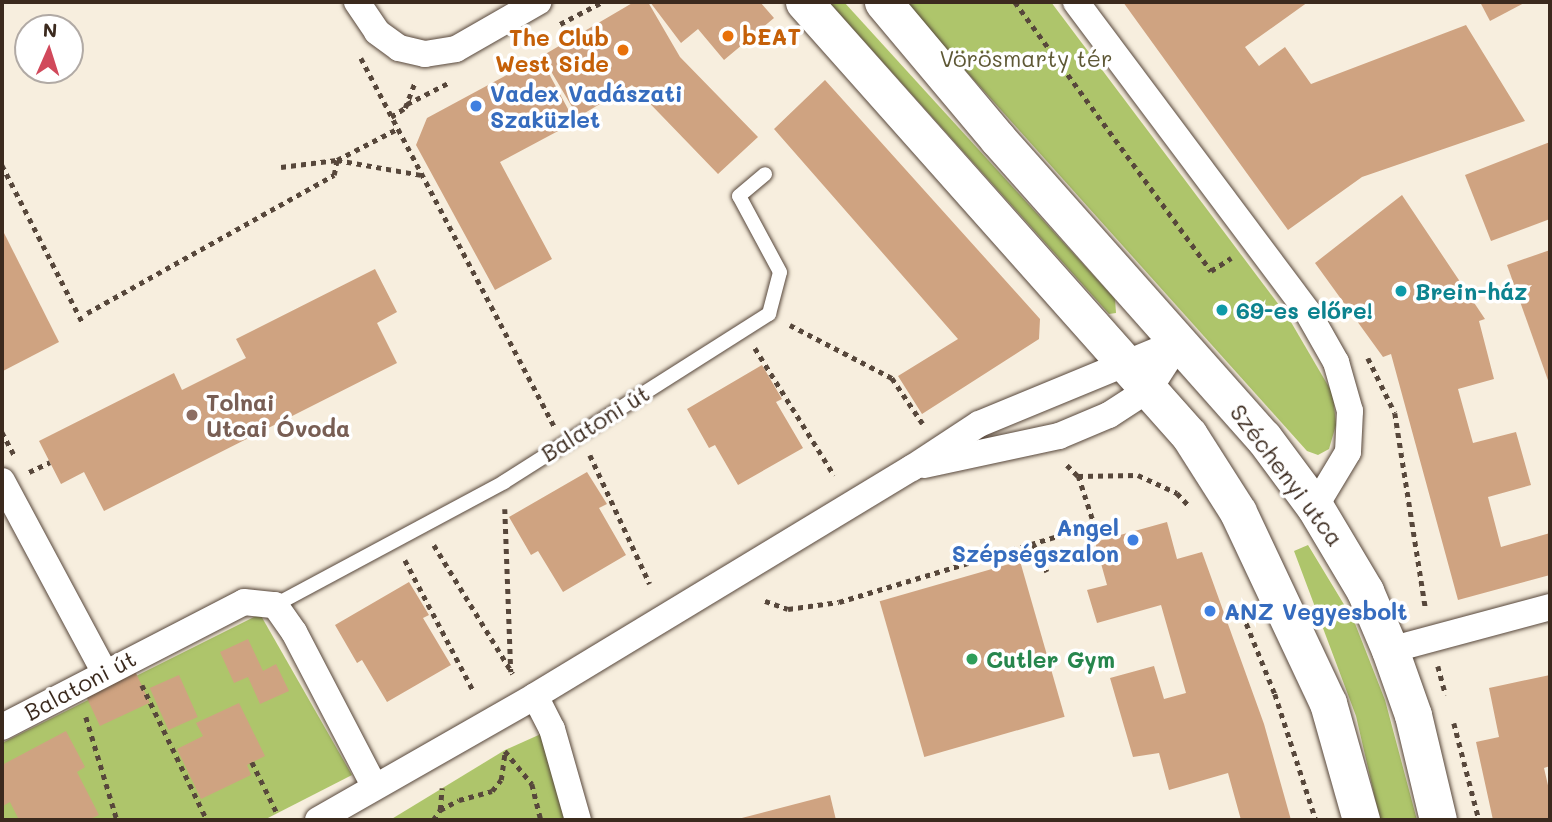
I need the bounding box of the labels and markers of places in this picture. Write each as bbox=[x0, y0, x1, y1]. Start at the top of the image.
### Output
place label: bEAT bbox=[742, 22, 801, 50]
place label: The Club West Side bbox=[495, 23, 609, 77]
marker: bEAT bbox=[720, 28, 736, 44]
marker: The Club West Side bbox=[615, 42, 631, 58]
place label: Vadex Vadászati Szaküzlet bbox=[490, 79, 683, 133]
marker: Vadex Vadászati Szaküzlet bbox=[468, 98, 484, 114]
place label: Brein-ház bbox=[1415, 277, 1527, 305]
marker: Brein-ház bbox=[1393, 283, 1409, 299]
place label: 69-es előre! bbox=[1236, 296, 1373, 324]
marker: 69-es előre! bbox=[1214, 302, 1230, 318]
place label: Tolnai Utcai Óvoda bbox=[206, 388, 350, 442]
marker: Tolnai Utcai Óvoda bbox=[184, 407, 200, 423]
place label: Angel Szépségszalon bbox=[952, 513, 1119, 567]
marker: Angel Szépségszalon bbox=[1125, 532, 1141, 548]
place label: ANZ Vegyesbolt bbox=[1224, 597, 1408, 625]
marker: ANZ Vegyesbolt bbox=[1202, 603, 1218, 619]
place label: Cutler Gym bbox=[986, 645, 1115, 673]
marker: Cutler Gym bbox=[964, 651, 980, 667]

